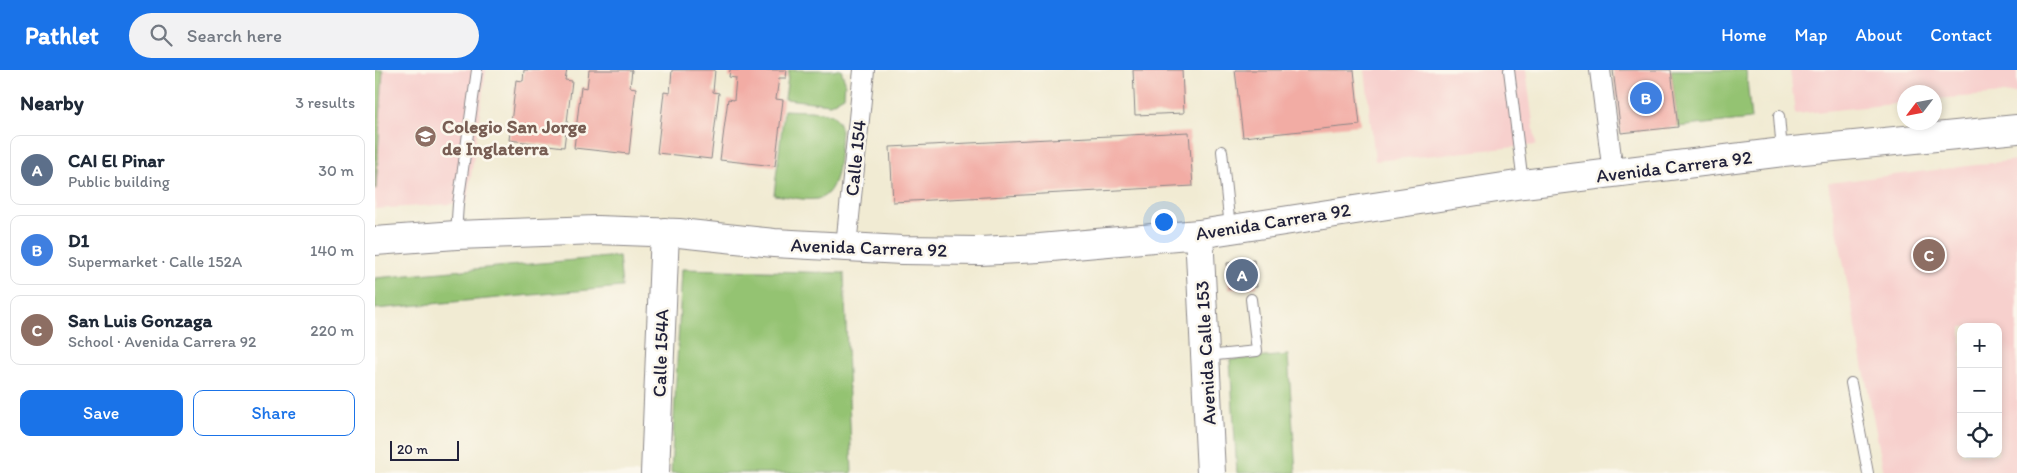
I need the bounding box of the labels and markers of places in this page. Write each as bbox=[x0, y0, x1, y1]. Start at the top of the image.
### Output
pin: B bbox=[1630, 79, 1662, 117]
place label: Colegio San Jorge de Inglaterra bbox=[442, 115, 587, 160]
school or university icon: Colegio San Jorge de Inglaterra bbox=[414, 125, 438, 149]
pin: C bbox=[1913, 236, 1945, 274]
pin: A bbox=[1226, 256, 1258, 294]

